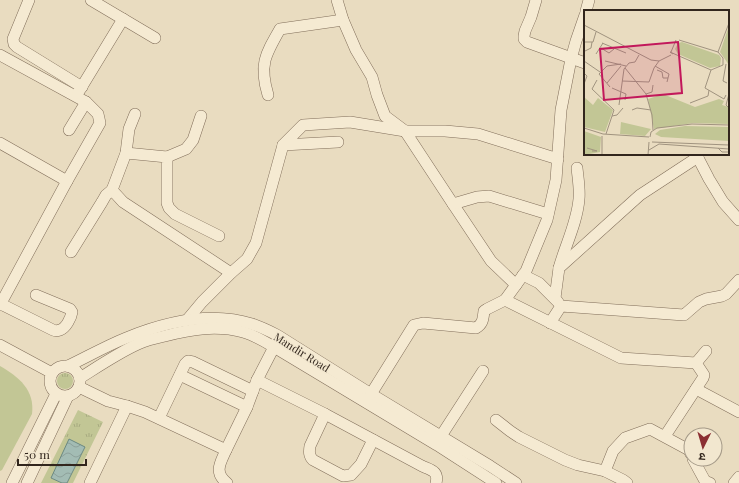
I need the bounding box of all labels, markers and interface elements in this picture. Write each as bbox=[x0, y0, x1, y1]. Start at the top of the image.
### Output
inset map bbox=[584, 10, 729, 155]
street label: Mandir Road bbox=[271, 329, 333, 376]
north arrow bbox=[683, 427, 723, 467]
scale bar bbox=[18, 441, 86, 467]
text: 50 m bbox=[24, 446, 50, 462]
text: उ bbox=[698, 450, 706, 465]

